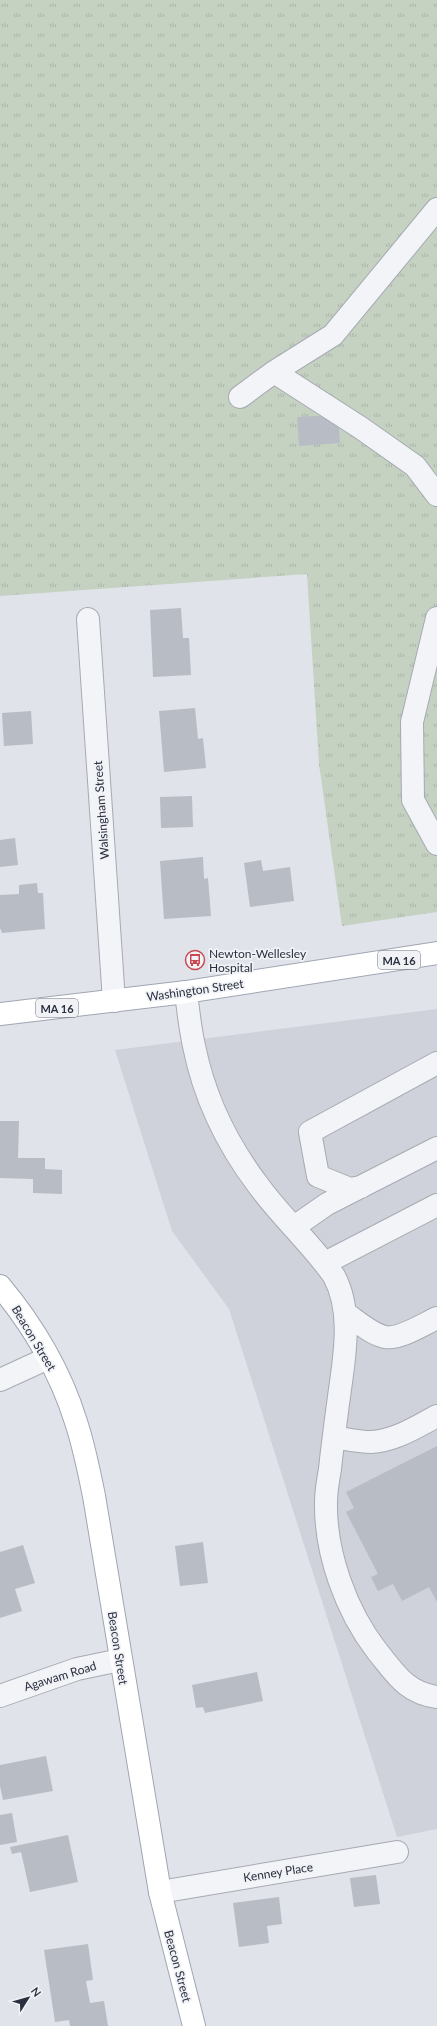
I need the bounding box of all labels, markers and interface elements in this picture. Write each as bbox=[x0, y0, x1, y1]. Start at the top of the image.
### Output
street label: Walsingham Street bbox=[90, 760, 112, 860]
place label: Newton-Wellesley Hospital bbox=[209, 946, 307, 975]
bus stop icon: Newton-Wellesley Hospital bbox=[184, 949, 206, 971]
road number: MA 16 bbox=[378, 951, 420, 969]
street label: Washington Street bbox=[145, 976, 245, 1004]
road number: MA 16 bbox=[36, 999, 78, 1017]
street label: Beacon Street bbox=[9, 1303, 60, 1374]
street label: Beacon Street bbox=[105, 1610, 131, 1686]
street label: Agawam Road bbox=[22, 1658, 98, 1694]
street label: Kenney Place bbox=[242, 1859, 314, 1885]
street label: Beacon Street bbox=[161, 1928, 195, 2004]
north arrow bbox=[8, 1978, 48, 2018]
text: N bbox=[29, 1984, 44, 1999]

